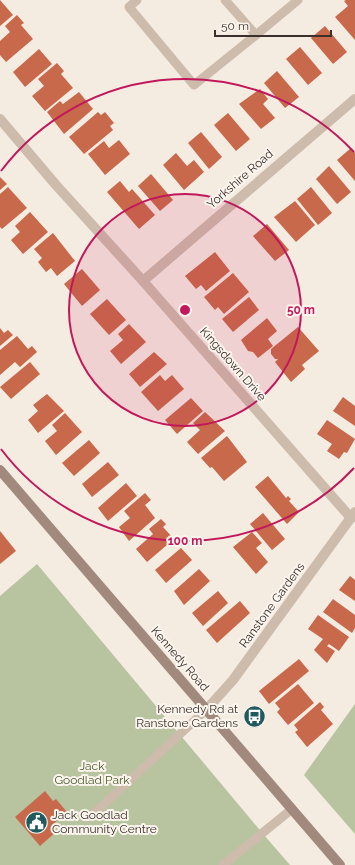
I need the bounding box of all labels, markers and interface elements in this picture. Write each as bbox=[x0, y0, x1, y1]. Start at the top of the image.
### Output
scale bar bbox=[215, 12, 331, 38]
text: 50 m bbox=[221, 19, 249, 33]
street label: Yorkshire Road bbox=[204, 147, 276, 211]
centre of rings bbox=[178, 303, 192, 317]
text: 50 m bbox=[287, 303, 315, 317]
street label: Kingsdown Drive bbox=[197, 324, 269, 404]
text: 100 m bbox=[168, 534, 202, 548]
street label: Ranstone Gardens bbox=[236, 560, 308, 650]
street label: Kennedy Road bbox=[148, 624, 212, 694]
place label: Kennedy Rd at Ranstone Gardens bbox=[136, 702, 238, 730]
bus stop icon: Kennedy Rd at Ranstone Gardens bbox=[241, 703, 267, 729]
park label: Jack Goodlad Park bbox=[54, 759, 130, 787]
place label: Jack Goodlad Community Centre bbox=[52, 808, 157, 836]
public building icon: Jack Goodlad Community Centre bbox=[24, 809, 50, 835]

